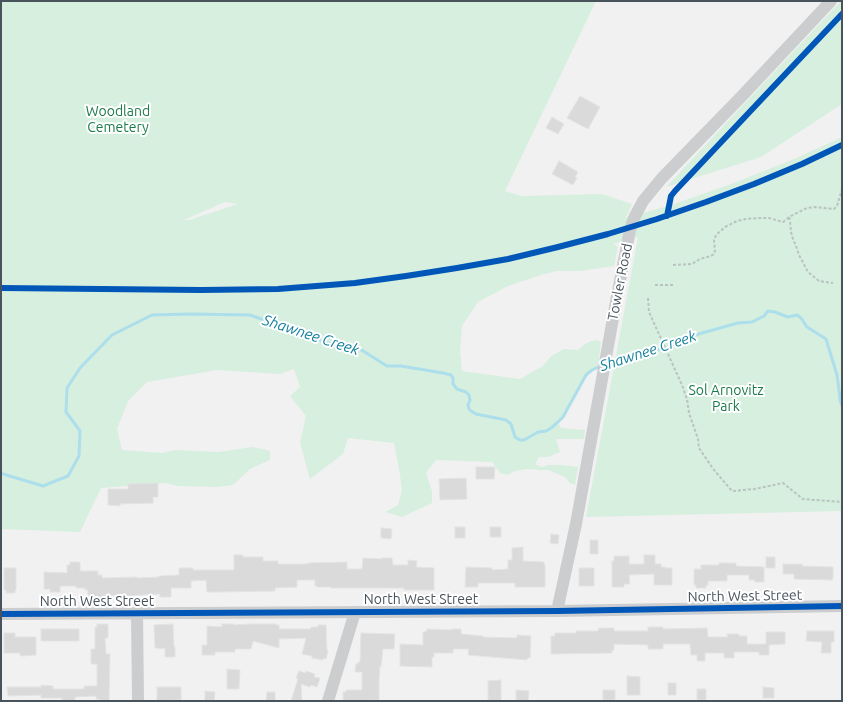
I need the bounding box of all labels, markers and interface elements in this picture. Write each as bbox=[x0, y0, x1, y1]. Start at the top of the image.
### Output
park label: Woodland Cemetery bbox=[86, 103, 150, 136]
street label: Towler Road bbox=[604, 242, 636, 322]
water label: Shawnee Creek bbox=[260, 311, 362, 359]
water label: Shawnee Creek bbox=[597, 327, 699, 375]
park label: Sol Arnovitz Park bbox=[688, 382, 764, 414]
street label: North West Street bbox=[688, 587, 802, 605]
street label: North West Street bbox=[364, 591, 478, 607]
street label: North West Street bbox=[40, 593, 154, 609]

